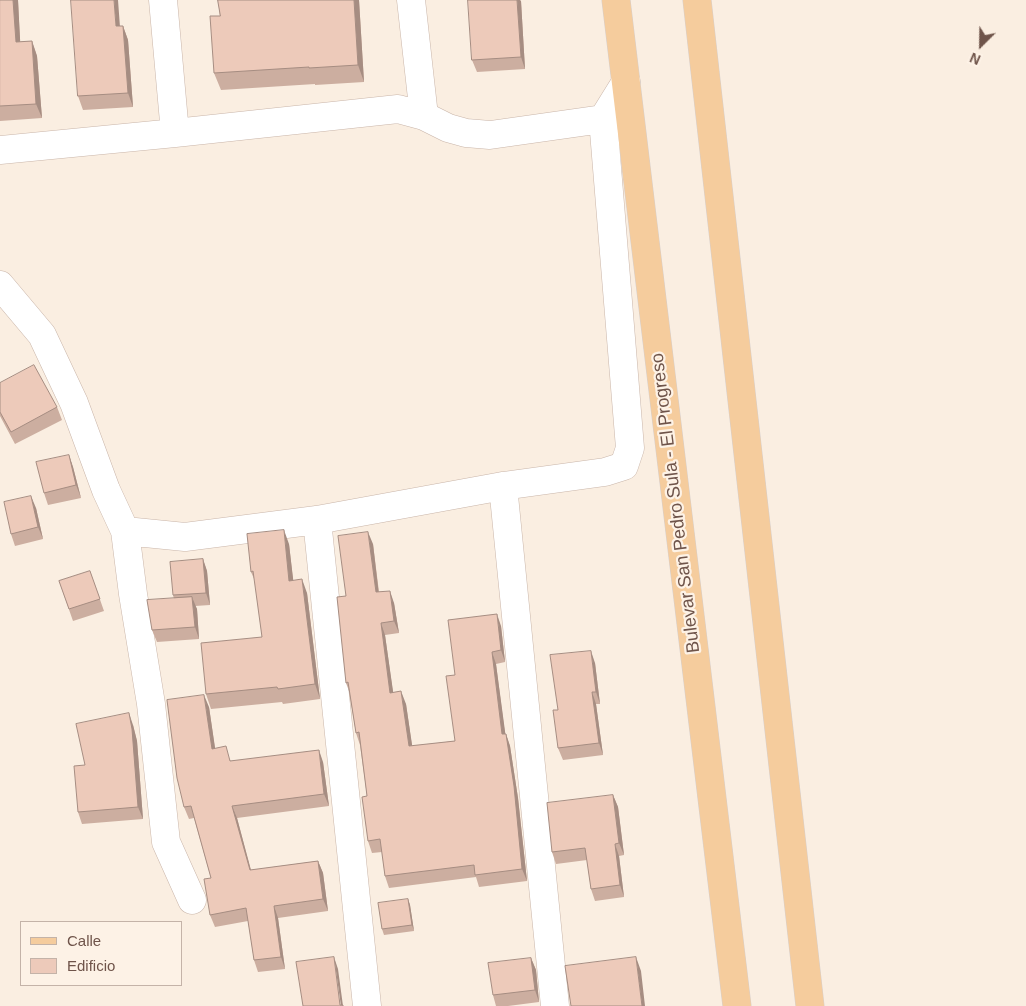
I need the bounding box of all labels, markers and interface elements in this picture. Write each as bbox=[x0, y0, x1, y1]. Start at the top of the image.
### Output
north arrow bbox=[956, 20, 1006, 70]
text: N bbox=[967, 49, 983, 68]
street label: Bulevar San Pedro Sula - El Progreso bbox=[647, 352, 705, 654]
legend bbox=[20, 921, 182, 986]
text: Calle bbox=[67, 932, 101, 949]
text: Edificio bbox=[67, 957, 115, 974]

